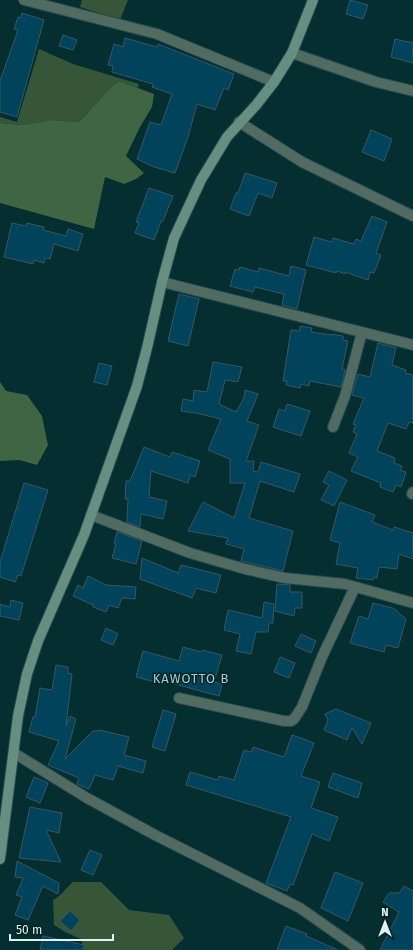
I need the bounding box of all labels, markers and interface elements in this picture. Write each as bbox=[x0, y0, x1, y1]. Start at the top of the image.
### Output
district label: KAWOTTO B bbox=[153, 671, 229, 686]
north arrow bbox=[365, 902, 405, 942]
text: N bbox=[381, 906, 389, 919]
scale bar bbox=[10, 916, 113, 942]
text: 50 m bbox=[16, 923, 42, 937]

